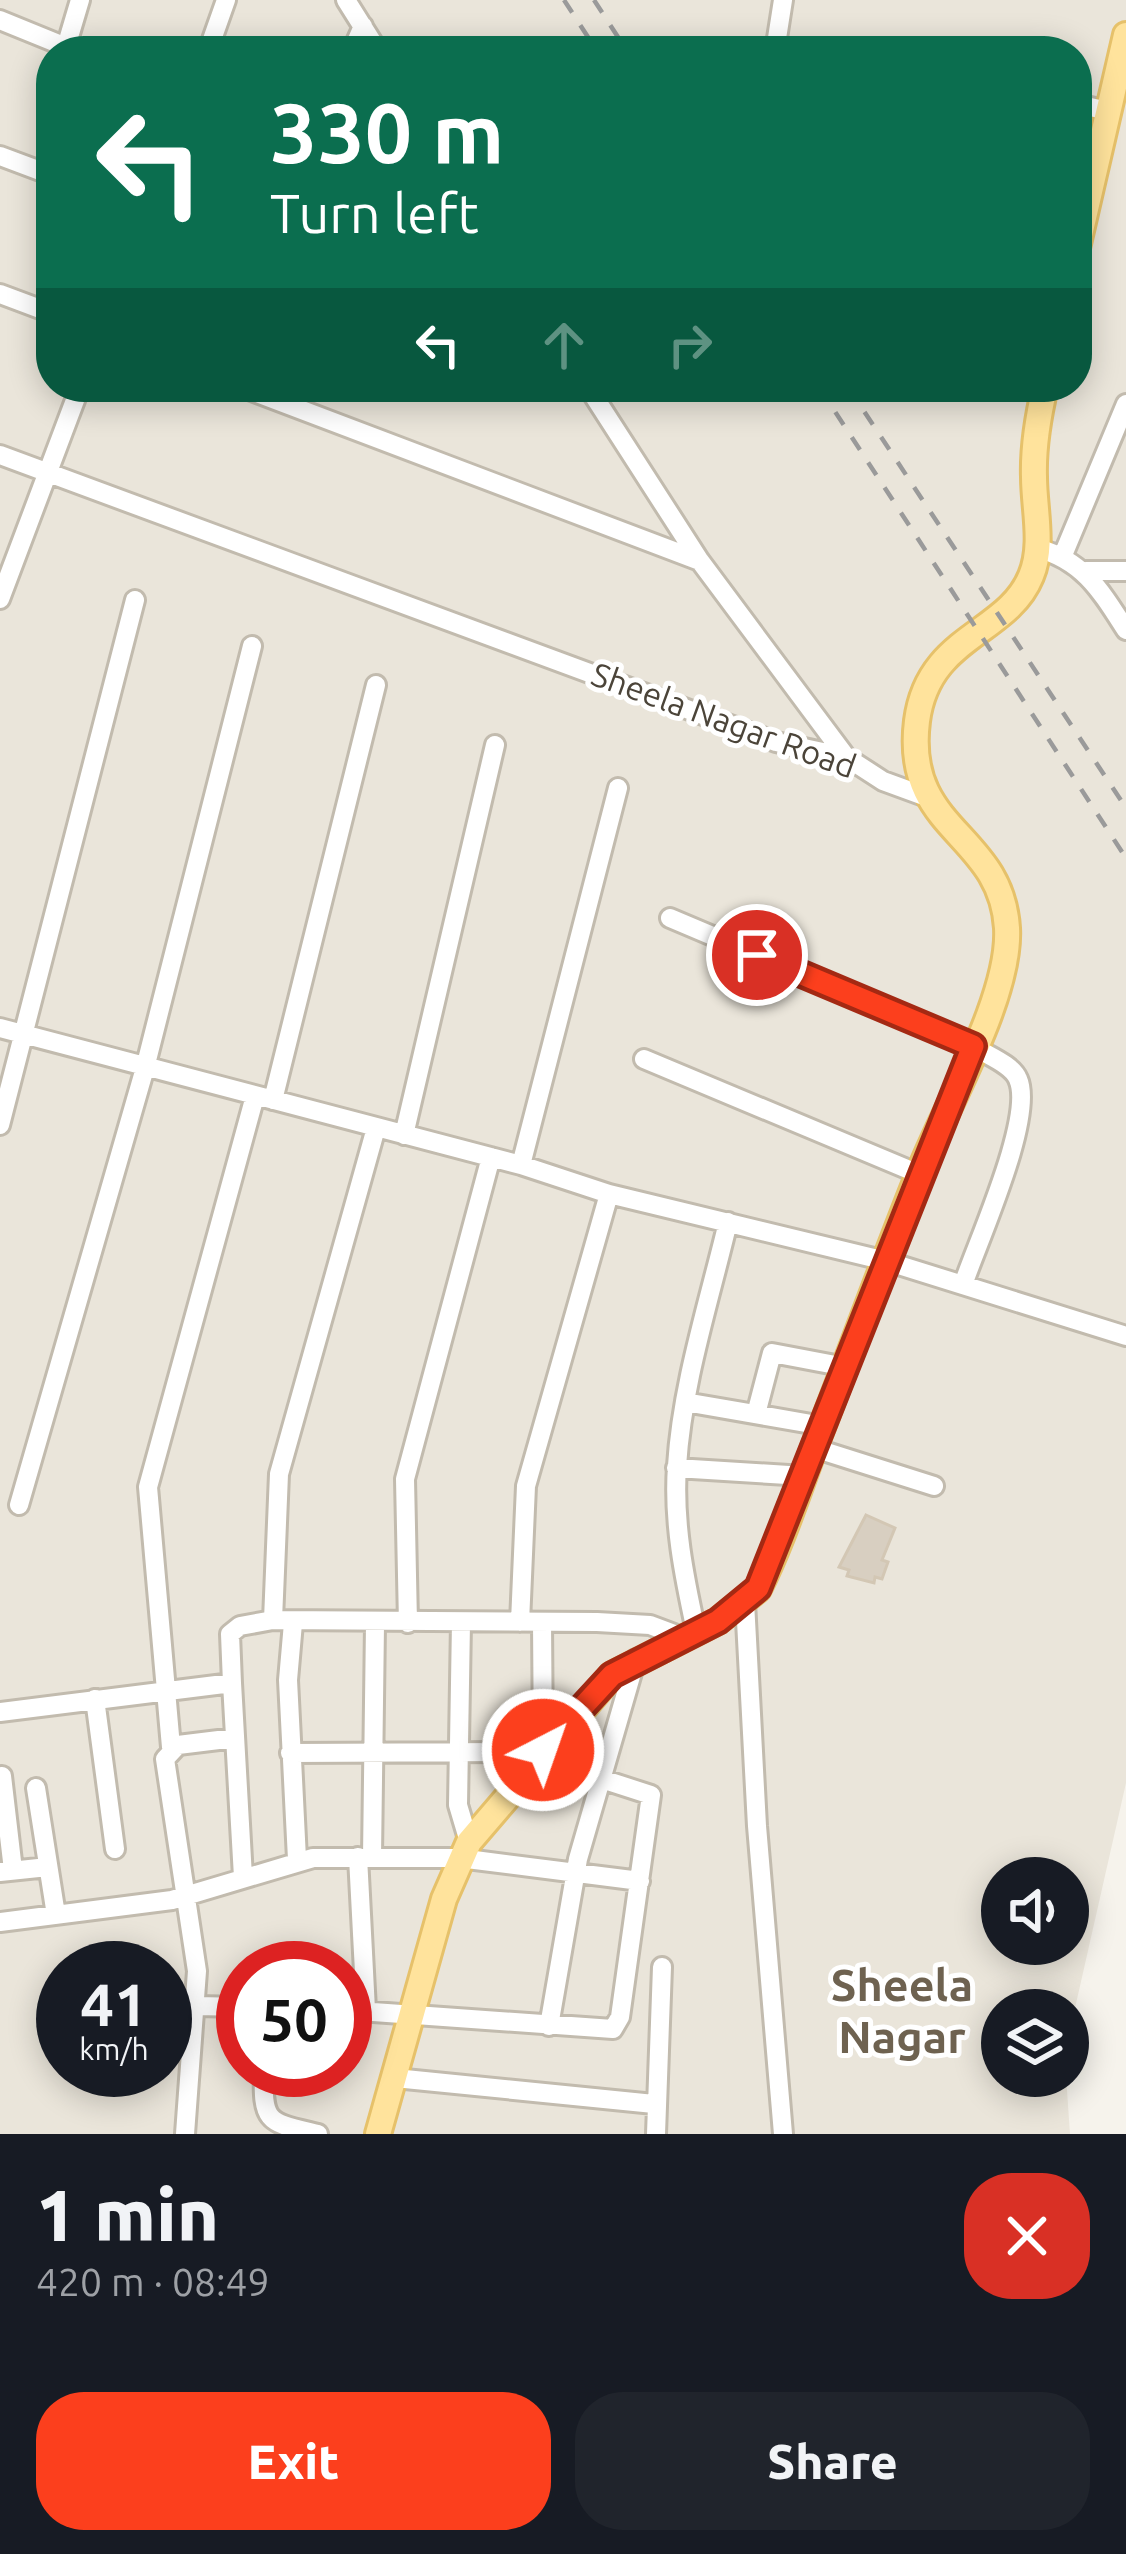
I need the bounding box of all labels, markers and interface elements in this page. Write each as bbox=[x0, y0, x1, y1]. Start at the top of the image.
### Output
icon: left bbox=[72, 84, 228, 240]
text: 330 m bbox=[270, 85, 504, 179]
text: Turn left bbox=[270, 183, 479, 243]
icon: left bbox=[405, 312, 471, 378]
icon: ahead bbox=[531, 312, 597, 378]
icon: right bbox=[657, 312, 723, 378]
street label: Sheela Nagar Road bbox=[587, 655, 861, 785]
pin bbox=[706, 904, 808, 1006]
icon: arrive bbox=[724, 922, 790, 988]
position arrow bbox=[480, 1687, 606, 1813]
map controls bbox=[981, 1857, 1089, 2097]
button: sound bbox=[981, 1857, 1089, 1965]
speed limit sign: 50 bbox=[216, 1941, 372, 2097]
district label: Sheela Nagar bbox=[831, 1959, 973, 2062]
text: 41 bbox=[80, 1970, 148, 2037]
button: layers bbox=[981, 1989, 1089, 2097]
text: km/h bbox=[79, 2032, 149, 2066]
button: close bbox=[964, 2173, 1090, 2299]
text: 1 min bbox=[36, 2174, 219, 2255]
text: 420 m · 08:49 bbox=[36, 2260, 270, 2303]
button: Exit bbox=[36, 2392, 551, 2530]
button: Share bbox=[575, 2392, 1090, 2530]

